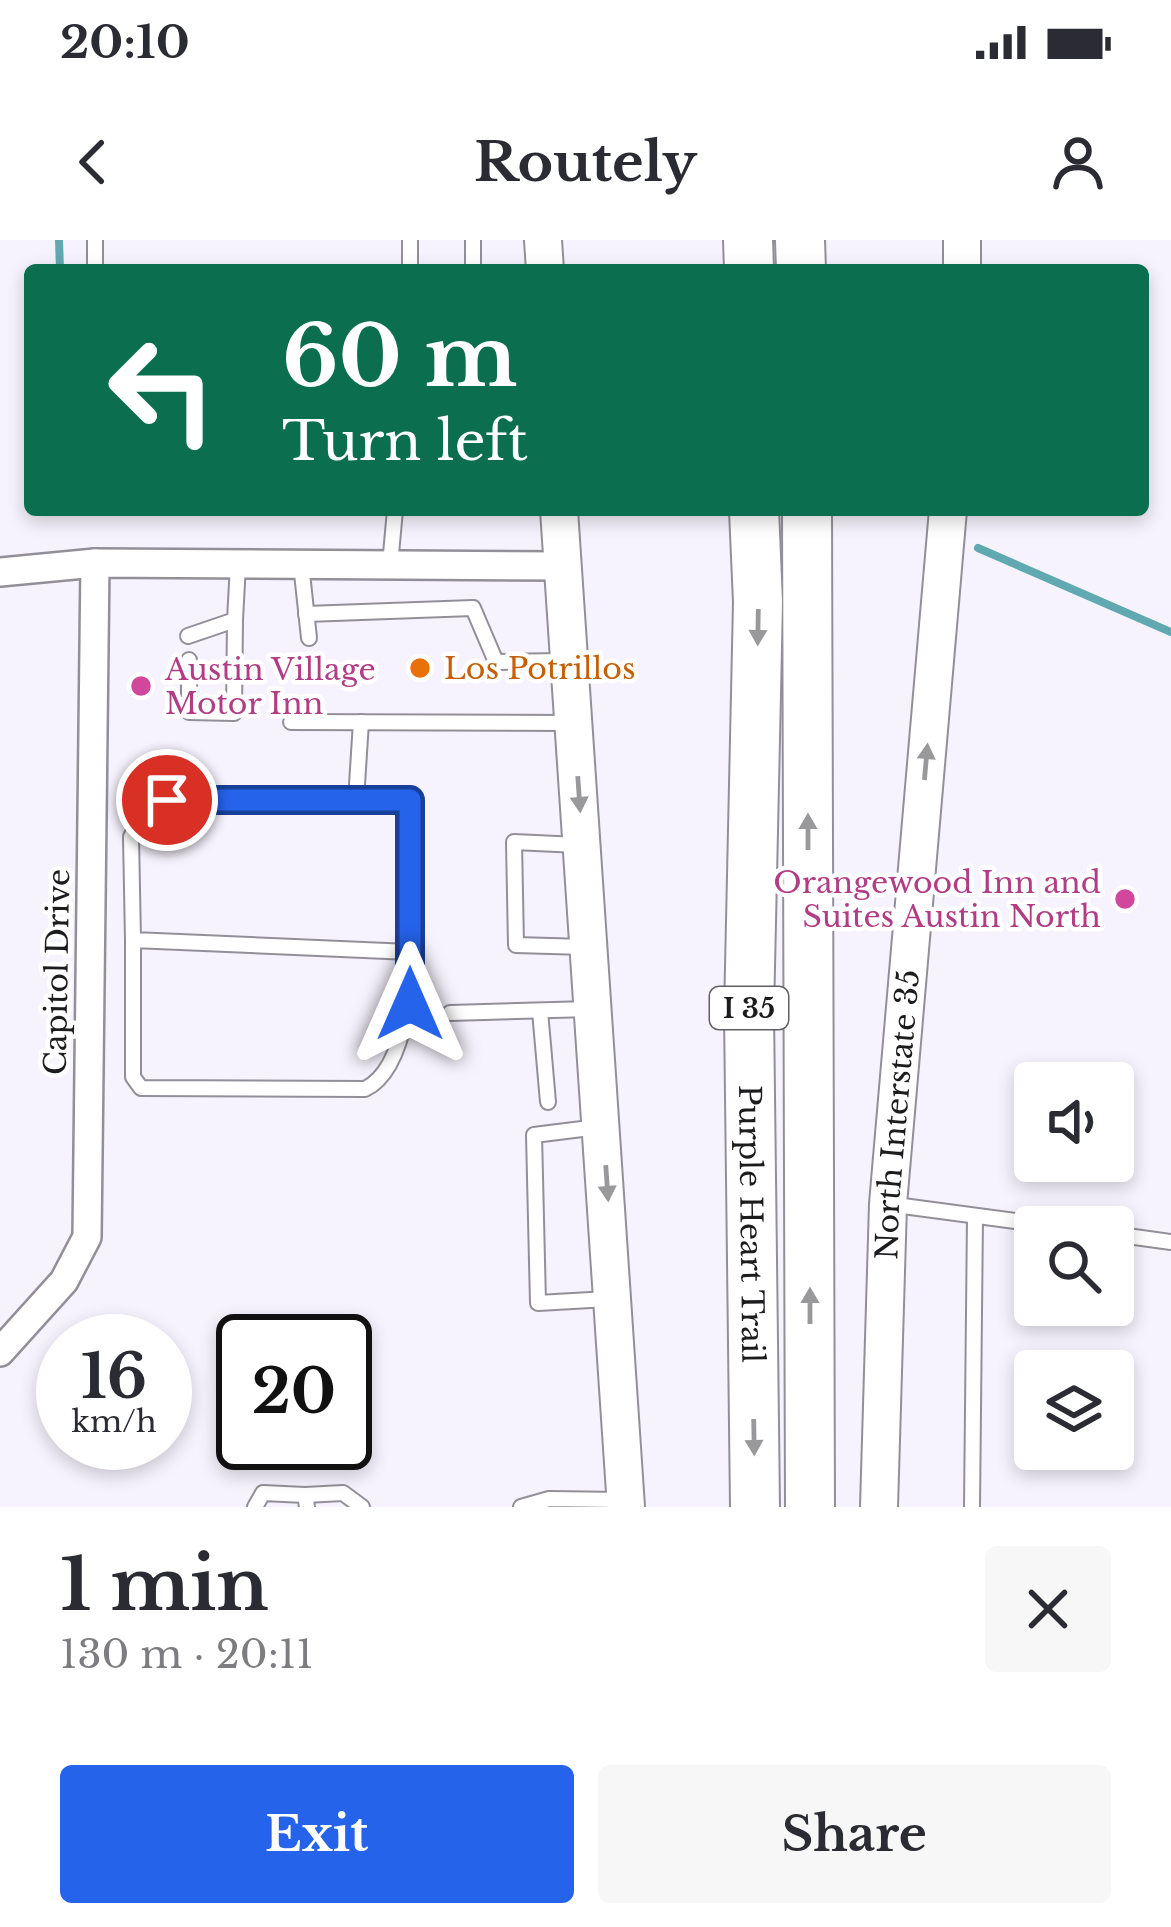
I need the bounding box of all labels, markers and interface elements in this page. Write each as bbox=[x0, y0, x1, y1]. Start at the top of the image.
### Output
text: 20:10 bbox=[60, 14, 190, 70]
icon: back bbox=[60, 129, 126, 195]
text: Routely bbox=[474, 129, 697, 196]
icon: person bbox=[1045, 129, 1111, 195]
text: 60 m bbox=[282, 305, 517, 409]
icon: left bbox=[84, 312, 240, 468]
text: Turn left bbox=[282, 408, 528, 475]
one-way arrow bbox=[748, 609, 767, 647]
place label: Los Potrillos bbox=[444, 650, 636, 687]
place label: Austin Village Motor Inn bbox=[164, 651, 376, 722]
marker: Los Potrillos bbox=[407, 655, 433, 681]
marker: Austin Village Motor Inn bbox=[128, 673, 154, 699]
one-way arrow bbox=[917, 743, 936, 780]
pin bbox=[116, 749, 218, 851]
icon: arrive bbox=[134, 767, 200, 833]
one-way arrow bbox=[570, 776, 589, 813]
one-way arrow bbox=[798, 812, 818, 850]
place label: Orangewood Inn and Suites Austin North bbox=[773, 864, 1101, 935]
street label: Capitol Drive bbox=[37, 869, 77, 1075]
marker: Orangewood Inn and Suites Austin North bbox=[1112, 886, 1138, 912]
position arrow bbox=[347, 941, 473, 1067]
street label: North Interstate 35 bbox=[868, 968, 927, 1260]
road number: I 35 bbox=[710, 987, 788, 1029]
map controls bbox=[1014, 1062, 1134, 1470]
button: sound bbox=[1014, 1062, 1134, 1182]
street label: Purple Heart Trail bbox=[731, 1085, 772, 1363]
one-way arrow bbox=[598, 1165, 617, 1202]
button: search bbox=[1014, 1206, 1134, 1326]
one-way arrow bbox=[800, 1286, 820, 1324]
speed limit sign: 20 bbox=[216, 1314, 372, 1470]
text: 16 bbox=[81, 1340, 147, 1414]
button: layers bbox=[1014, 1350, 1134, 1470]
text: km/h bbox=[71, 1403, 157, 1440]
one-way arrow bbox=[745, 1419, 764, 1457]
text: 1 min bbox=[60, 1540, 269, 1629]
button: close bbox=[985, 1546, 1111, 1672]
text: 130 m · 20:11 bbox=[60, 1630, 314, 1679]
button: Exit bbox=[60, 1765, 574, 1903]
button: Share bbox=[598, 1765, 1111, 1903]

